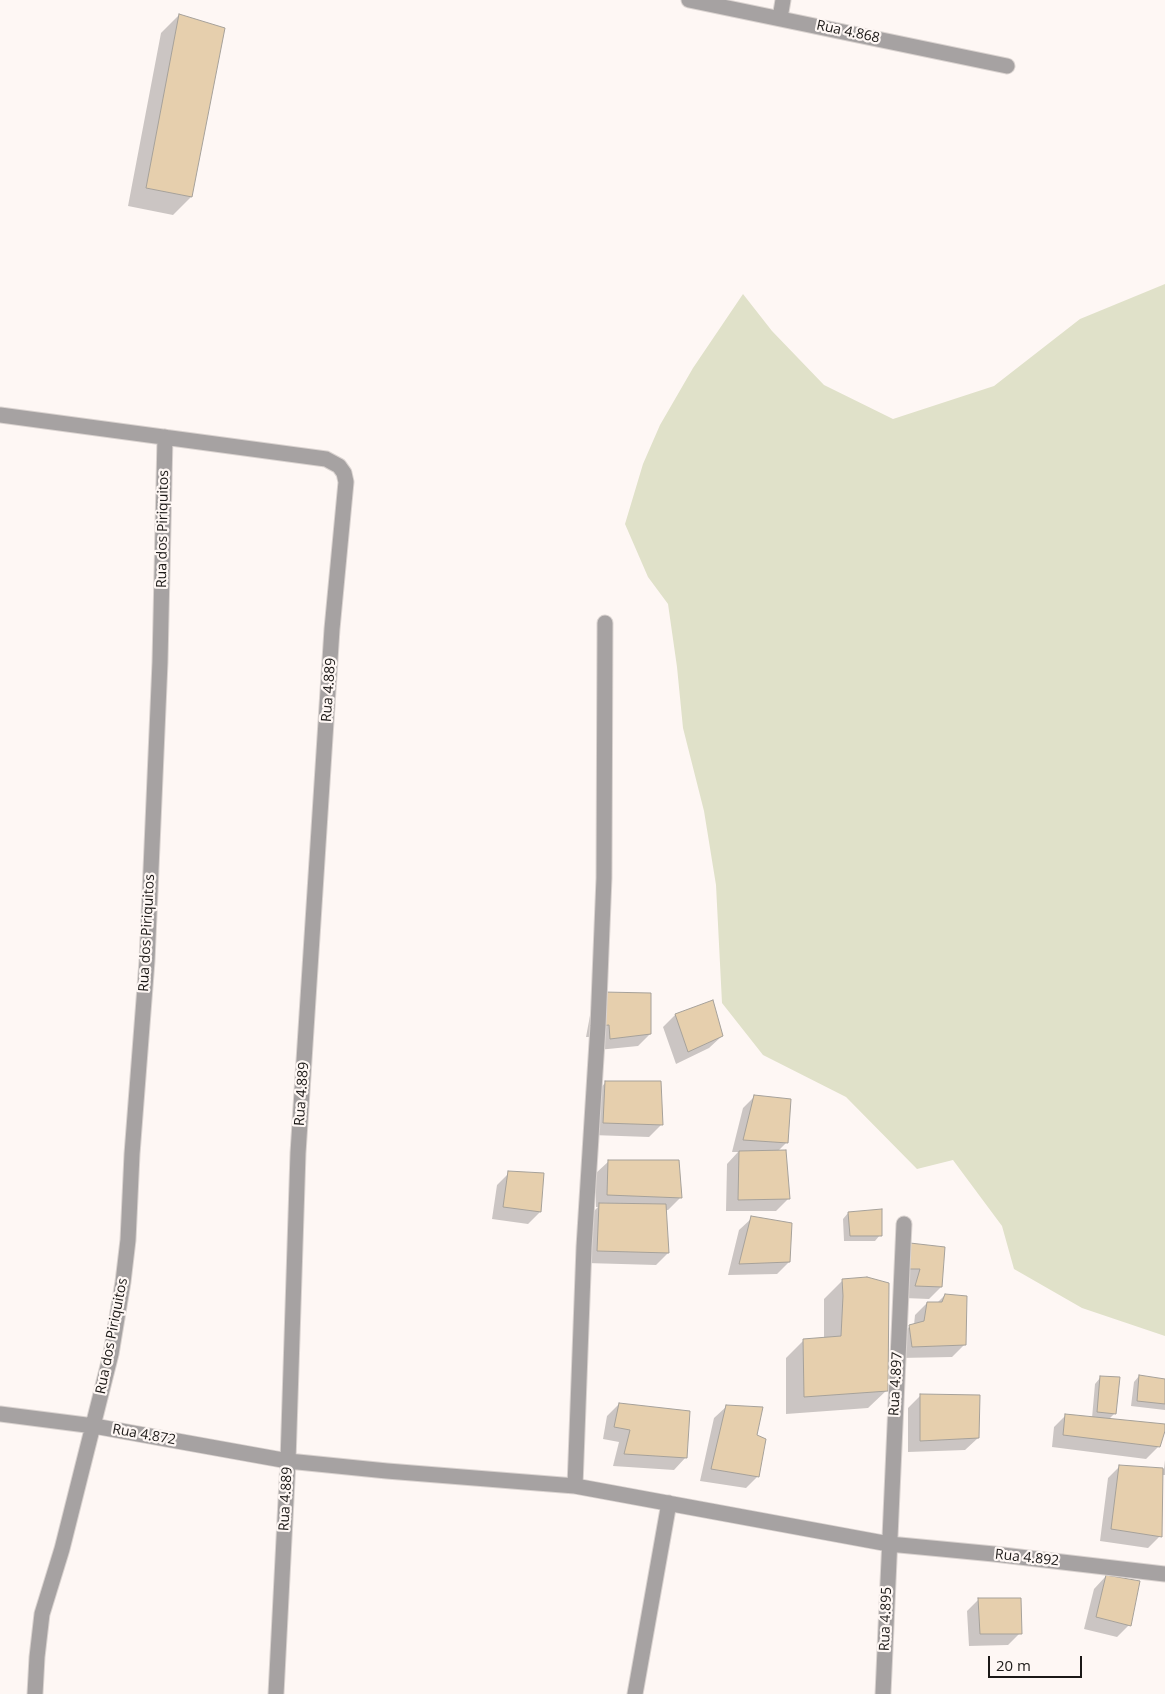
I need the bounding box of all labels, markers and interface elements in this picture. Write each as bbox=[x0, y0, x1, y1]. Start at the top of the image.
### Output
street label: Rua 4.868 bbox=[815, 17, 881, 47]
street label: Rua dos Piriquitos bbox=[154, 470, 172, 588]
street label: Rua 4.889 bbox=[318, 657, 340, 723]
street label: Rua dos Piriquitos bbox=[136, 874, 158, 992]
street label: Rua 4.889 bbox=[291, 1061, 313, 1127]
street label: Rua dos Piriquitos bbox=[93, 1277, 131, 1395]
street label: Rua 4.897 bbox=[886, 1351, 906, 1417]
street label: Rua 4.872 bbox=[111, 1421, 177, 1449]
street label: Rua 4.889 bbox=[276, 1466, 296, 1532]
street label: Rua 4.892 bbox=[994, 1546, 1060, 1570]
street label: Rua 4.895 bbox=[876, 1587, 896, 1651]
scale bar bbox=[990, 1646, 1084, 1678]
text: 20 m bbox=[996, 1655, 1031, 1675]

